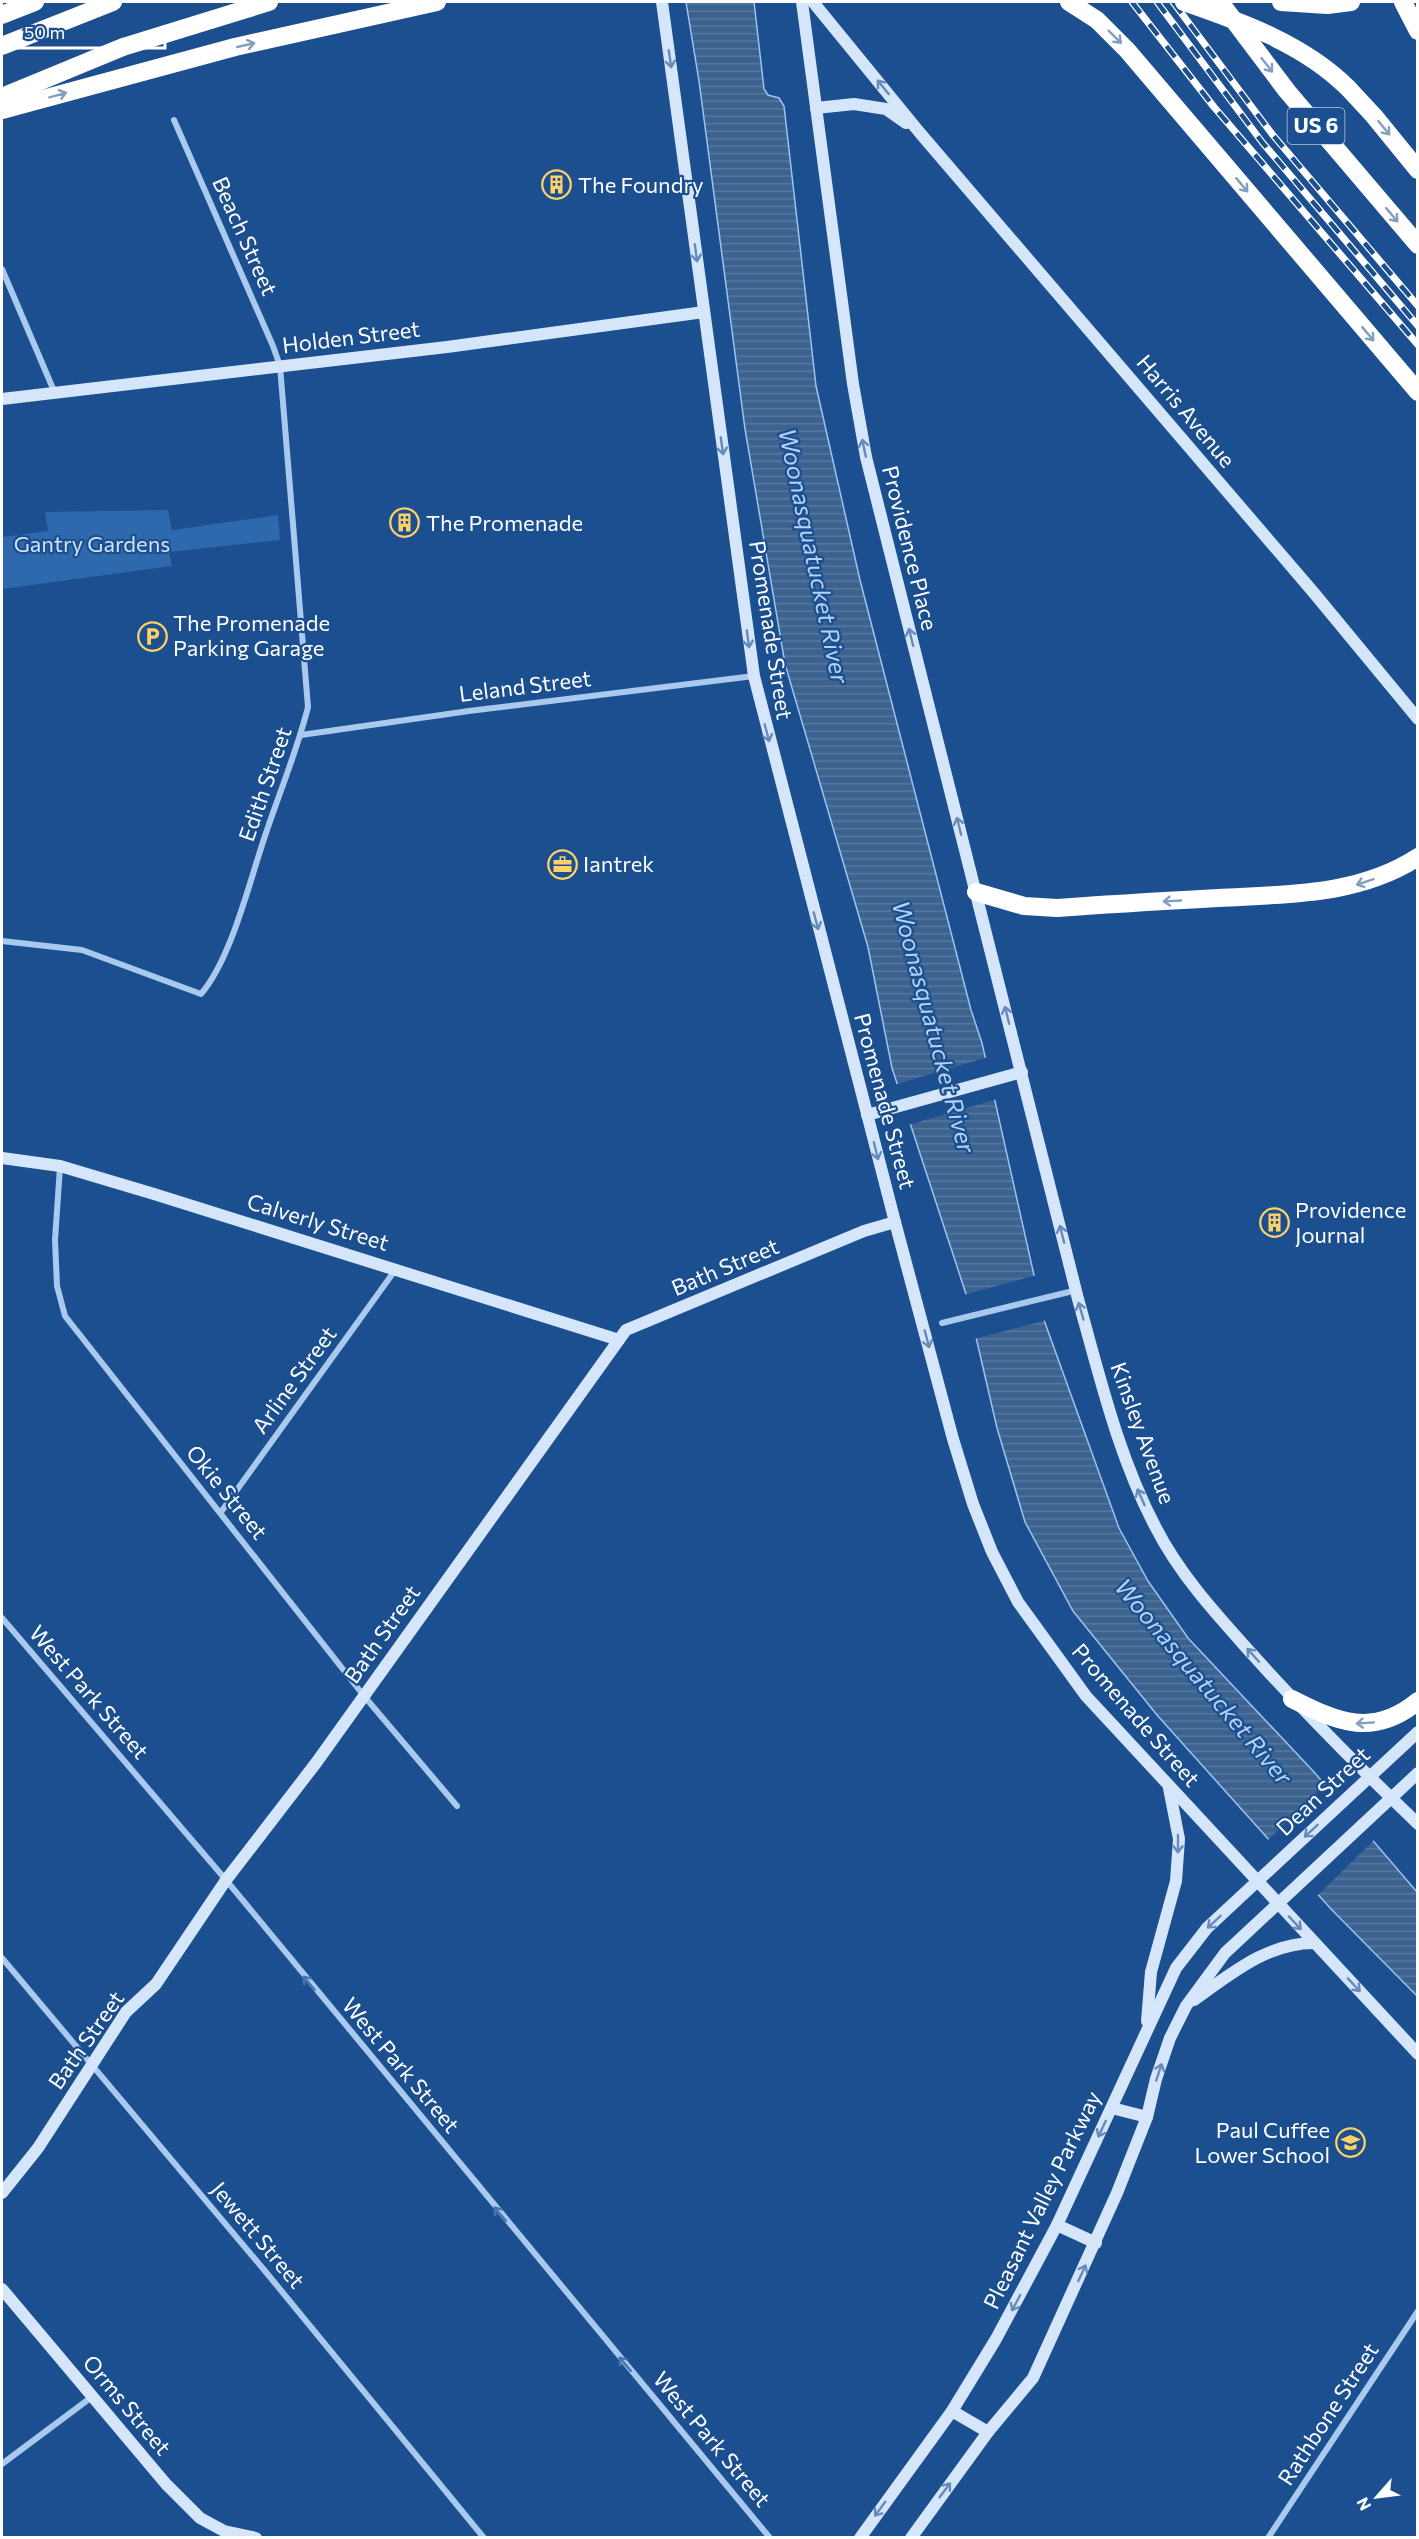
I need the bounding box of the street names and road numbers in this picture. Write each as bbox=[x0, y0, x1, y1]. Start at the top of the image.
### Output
road number: US 6 bbox=[1288, 108, 1344, 144]
street label: Beach Street bbox=[207, 172, 284, 299]
street label: Holden Street bbox=[281, 315, 421, 358]
street label: Harris Avenue bbox=[1131, 349, 1241, 473]
street label: Providence Place bbox=[877, 463, 944, 633]
street label: Promenade Street bbox=[744, 538, 799, 721]
street label: Leland Street bbox=[457, 664, 593, 707]
street label: Edith Street bbox=[232, 723, 297, 845]
street label: Promenade Street bbox=[849, 1010, 922, 1192]
street label: Calverly Street bbox=[244, 1187, 392, 1256]
street label: Bath Street bbox=[667, 1232, 782, 1301]
street label: Arline Street bbox=[246, 1321, 341, 1439]
street label: Kinsley Avenue bbox=[1105, 1358, 1182, 1507]
street label: Okie Street bbox=[181, 1439, 274, 1544]
street label: Bath Street bbox=[338, 1579, 425, 1688]
street label: West Park Street bbox=[24, 1619, 155, 1764]
street label: Promenade Street bbox=[1067, 1638, 1206, 1792]
street label: Dean Street bbox=[1270, 1740, 1375, 1841]
street label: Bath Street bbox=[42, 1985, 129, 2094]
street label: West Park Street bbox=[337, 1992, 466, 2138]
street label: Pleasant Valley Parkway bbox=[977, 2086, 1106, 2313]
street label: Jewett Street bbox=[206, 2176, 311, 2293]
street label: Rathbone Street bbox=[1271, 2337, 1384, 2490]
street label: Orms Street bbox=[78, 2349, 177, 2460]
street label: West Park Street bbox=[648, 2366, 777, 2512]

